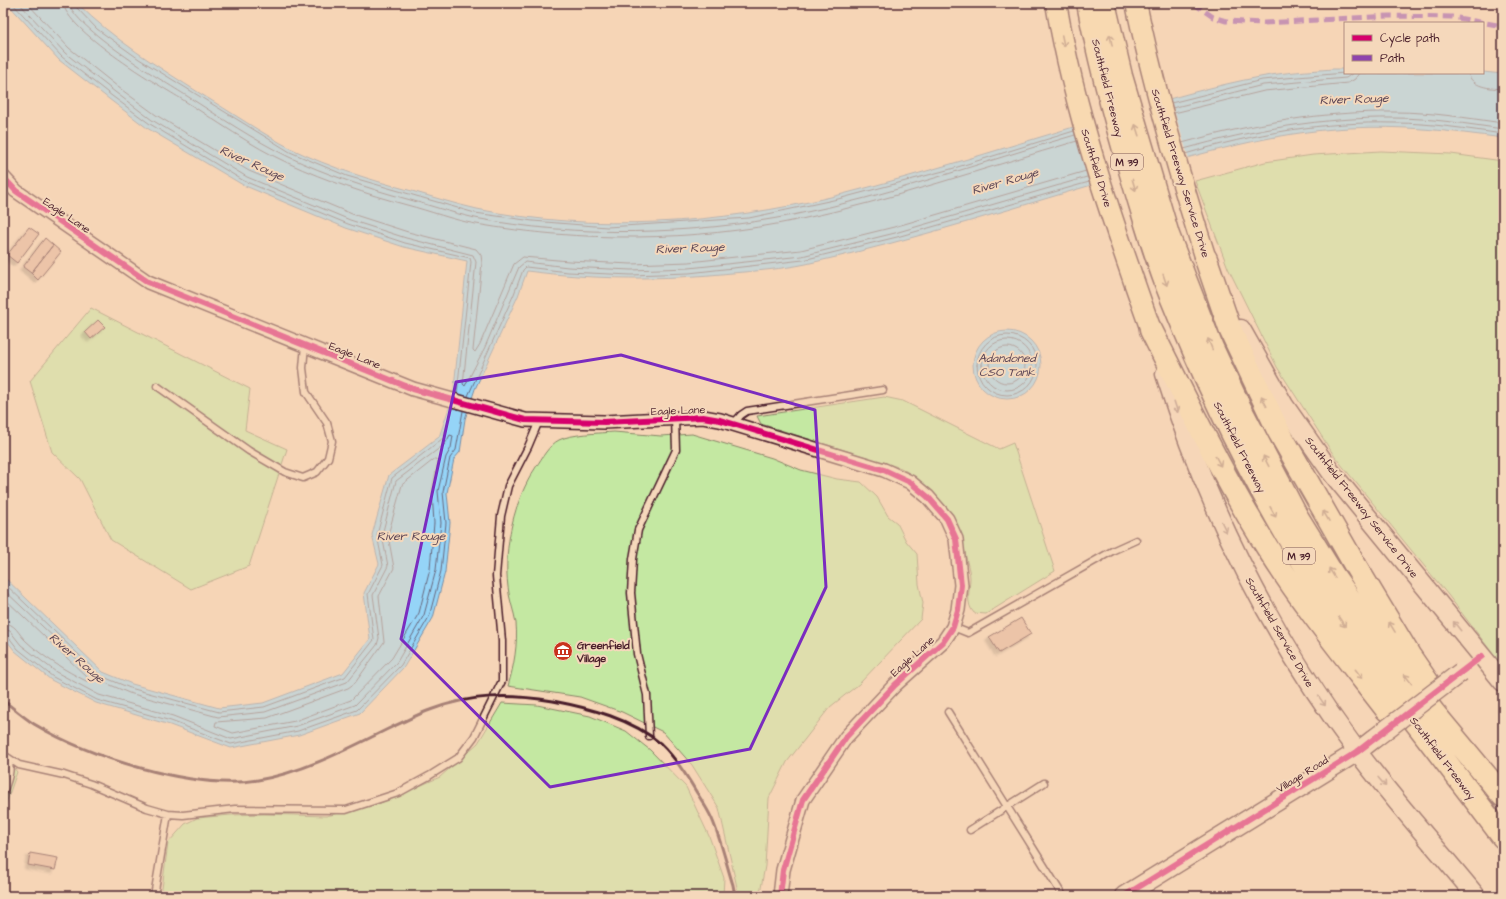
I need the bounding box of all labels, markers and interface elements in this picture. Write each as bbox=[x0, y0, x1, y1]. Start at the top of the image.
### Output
legend bbox=[1344, 22, 1484, 74]
text: Cycle path bbox=[1380, 30, 1439, 48]
one-way arrow bbox=[1060, 34, 1068, 47]
one-way arrow bbox=[1107, 34, 1115, 47]
street label: Southfield Freeway bbox=[1087, 37, 1127, 139]
text: Path bbox=[1380, 50, 1405, 67]
street label: Southfield Freeway Service Drive bbox=[1147, 87, 1213, 260]
water label: River Rouge bbox=[1319, 90, 1389, 110]
one-way arrow bbox=[1133, 124, 1140, 137]
street label: Southfield Drive bbox=[1077, 127, 1116, 209]
water label: River Rouge bbox=[217, 142, 287, 186]
road number: M 39 bbox=[1111, 154, 1143, 170]
water label: River Rouge bbox=[970, 164, 1041, 200]
one-way arrow bbox=[1131, 178, 1138, 191]
street label: Eagle Lane bbox=[39, 194, 94, 238]
water label: River Rouge bbox=[655, 239, 725, 259]
one-way arrow bbox=[1162, 273, 1169, 286]
street label: Eagle Lane bbox=[326, 338, 383, 374]
one-way arrow bbox=[1206, 338, 1214, 350]
water label: Adandoned CSO Tank bbox=[978, 350, 1039, 381]
one-way arrow bbox=[1260, 396, 1267, 408]
street label: Southfield Freeway bbox=[1209, 399, 1269, 496]
one-way arrow bbox=[1172, 400, 1180, 412]
street label: Eagle Lane bbox=[651, 402, 706, 420]
street label: Southfield Freeway Service Drive bbox=[1301, 434, 1422, 582]
one-way arrow bbox=[1215, 455, 1222, 467]
one-way arrow bbox=[1262, 455, 1270, 467]
one-way arrow bbox=[1270, 505, 1277, 517]
one-way arrow bbox=[1321, 510, 1329, 522]
one-way arrow bbox=[1221, 521, 1228, 533]
water label: River Rouge bbox=[377, 528, 446, 546]
road number: M 39 bbox=[1283, 548, 1315, 564]
one-way arrow bbox=[1328, 568, 1336, 579]
street label: Southfield Service Drive bbox=[1242, 574, 1317, 690]
one-way arrow bbox=[1338, 616, 1346, 627]
one-way arrow bbox=[1453, 620, 1461, 631]
one-way arrow bbox=[1388, 621, 1396, 633]
water label: River Rouge bbox=[45, 629, 109, 688]
street label: Eagle Lane bbox=[887, 633, 938, 681]
place label: Greenfield Village bbox=[576, 638, 630, 668]
museum icon: Greenfield Village bbox=[552, 640, 574, 662]
one-way arrow bbox=[1355, 669, 1363, 680]
one-way arrow bbox=[1403, 673, 1412, 684]
one-way arrow bbox=[1318, 696, 1326, 707]
street label: Southfield Freeway bbox=[1405, 714, 1479, 804]
street label: Village Road bbox=[1273, 752, 1332, 797]
one-way arrow bbox=[1378, 777, 1387, 787]

